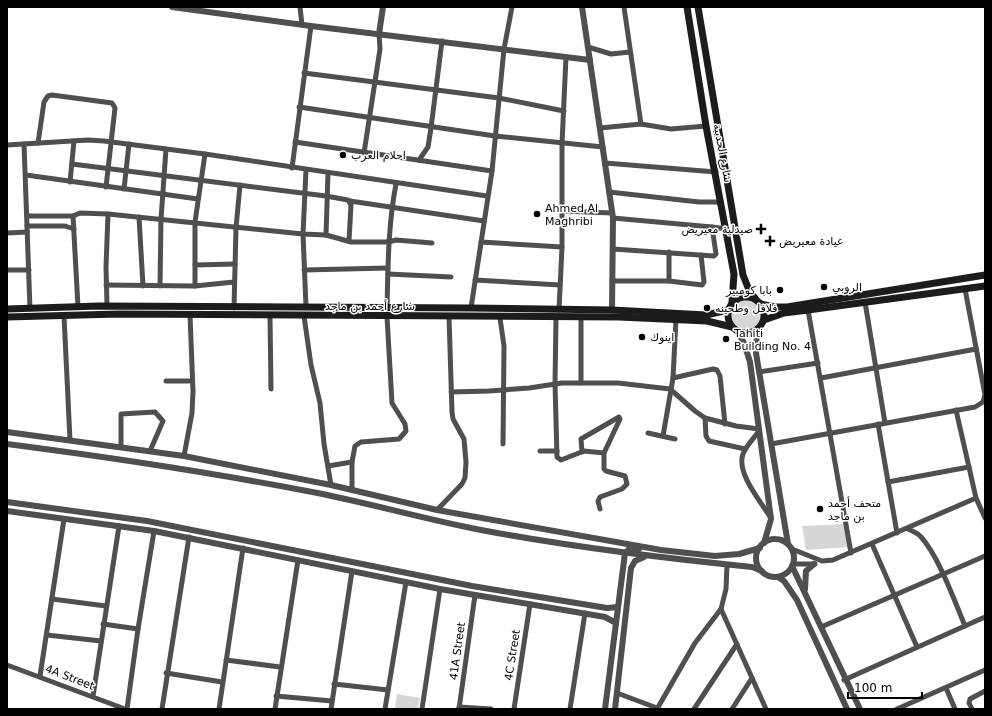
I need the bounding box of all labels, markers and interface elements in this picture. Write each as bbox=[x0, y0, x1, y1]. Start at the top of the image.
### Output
street label: شارع الحديبة bbox=[710, 123, 735, 184]
place label: احلام العرب bbox=[351, 149, 406, 162]
marker: احلام العرب bbox=[338, 150, 348, 160]
place label: Ahmed Al Maghribi bbox=[545, 202, 598, 228]
marker: Ahmed Al Maghribi bbox=[532, 209, 542, 219]
place label: صيدلية معيريض bbox=[681, 223, 753, 236]
marker: صيدلية معيريض bbox=[756, 224, 766, 234]
marker: عيادة معيريض bbox=[764, 235, 776, 247]
place label: عيادة معيريض bbox=[779, 235, 844, 248]
place label: الروبي bbox=[832, 281, 862, 294]
marker: الروبي bbox=[819, 282, 829, 292]
place label: بابا كومبير bbox=[725, 284, 772, 297]
marker: بابا كومبير bbox=[775, 285, 785, 295]
street label: شارع أحمد بن ماجد bbox=[325, 299, 415, 313]
place label: فلافل وطحينه bbox=[715, 302, 778, 315]
marker: فلافل وطحينه bbox=[702, 303, 712, 313]
place label: Tahiti Building No. 4 bbox=[733, 327, 811, 353]
place label: اينوك bbox=[650, 331, 674, 344]
marker: اينوك bbox=[637, 332, 647, 342]
marker: Tahiti Building No. 4 bbox=[721, 334, 731, 344]
place label: متحف أحمد بن ماجد bbox=[828, 496, 881, 523]
marker: متحف أحمد بن ماجد bbox=[815, 504, 825, 514]
street label: 41A Street bbox=[447, 621, 468, 681]
street label: 4C Street bbox=[502, 628, 523, 682]
street label: 4A Street bbox=[43, 662, 97, 693]
scale bar bbox=[848, 674, 922, 700]
text: 100 m bbox=[854, 681, 892, 695]

